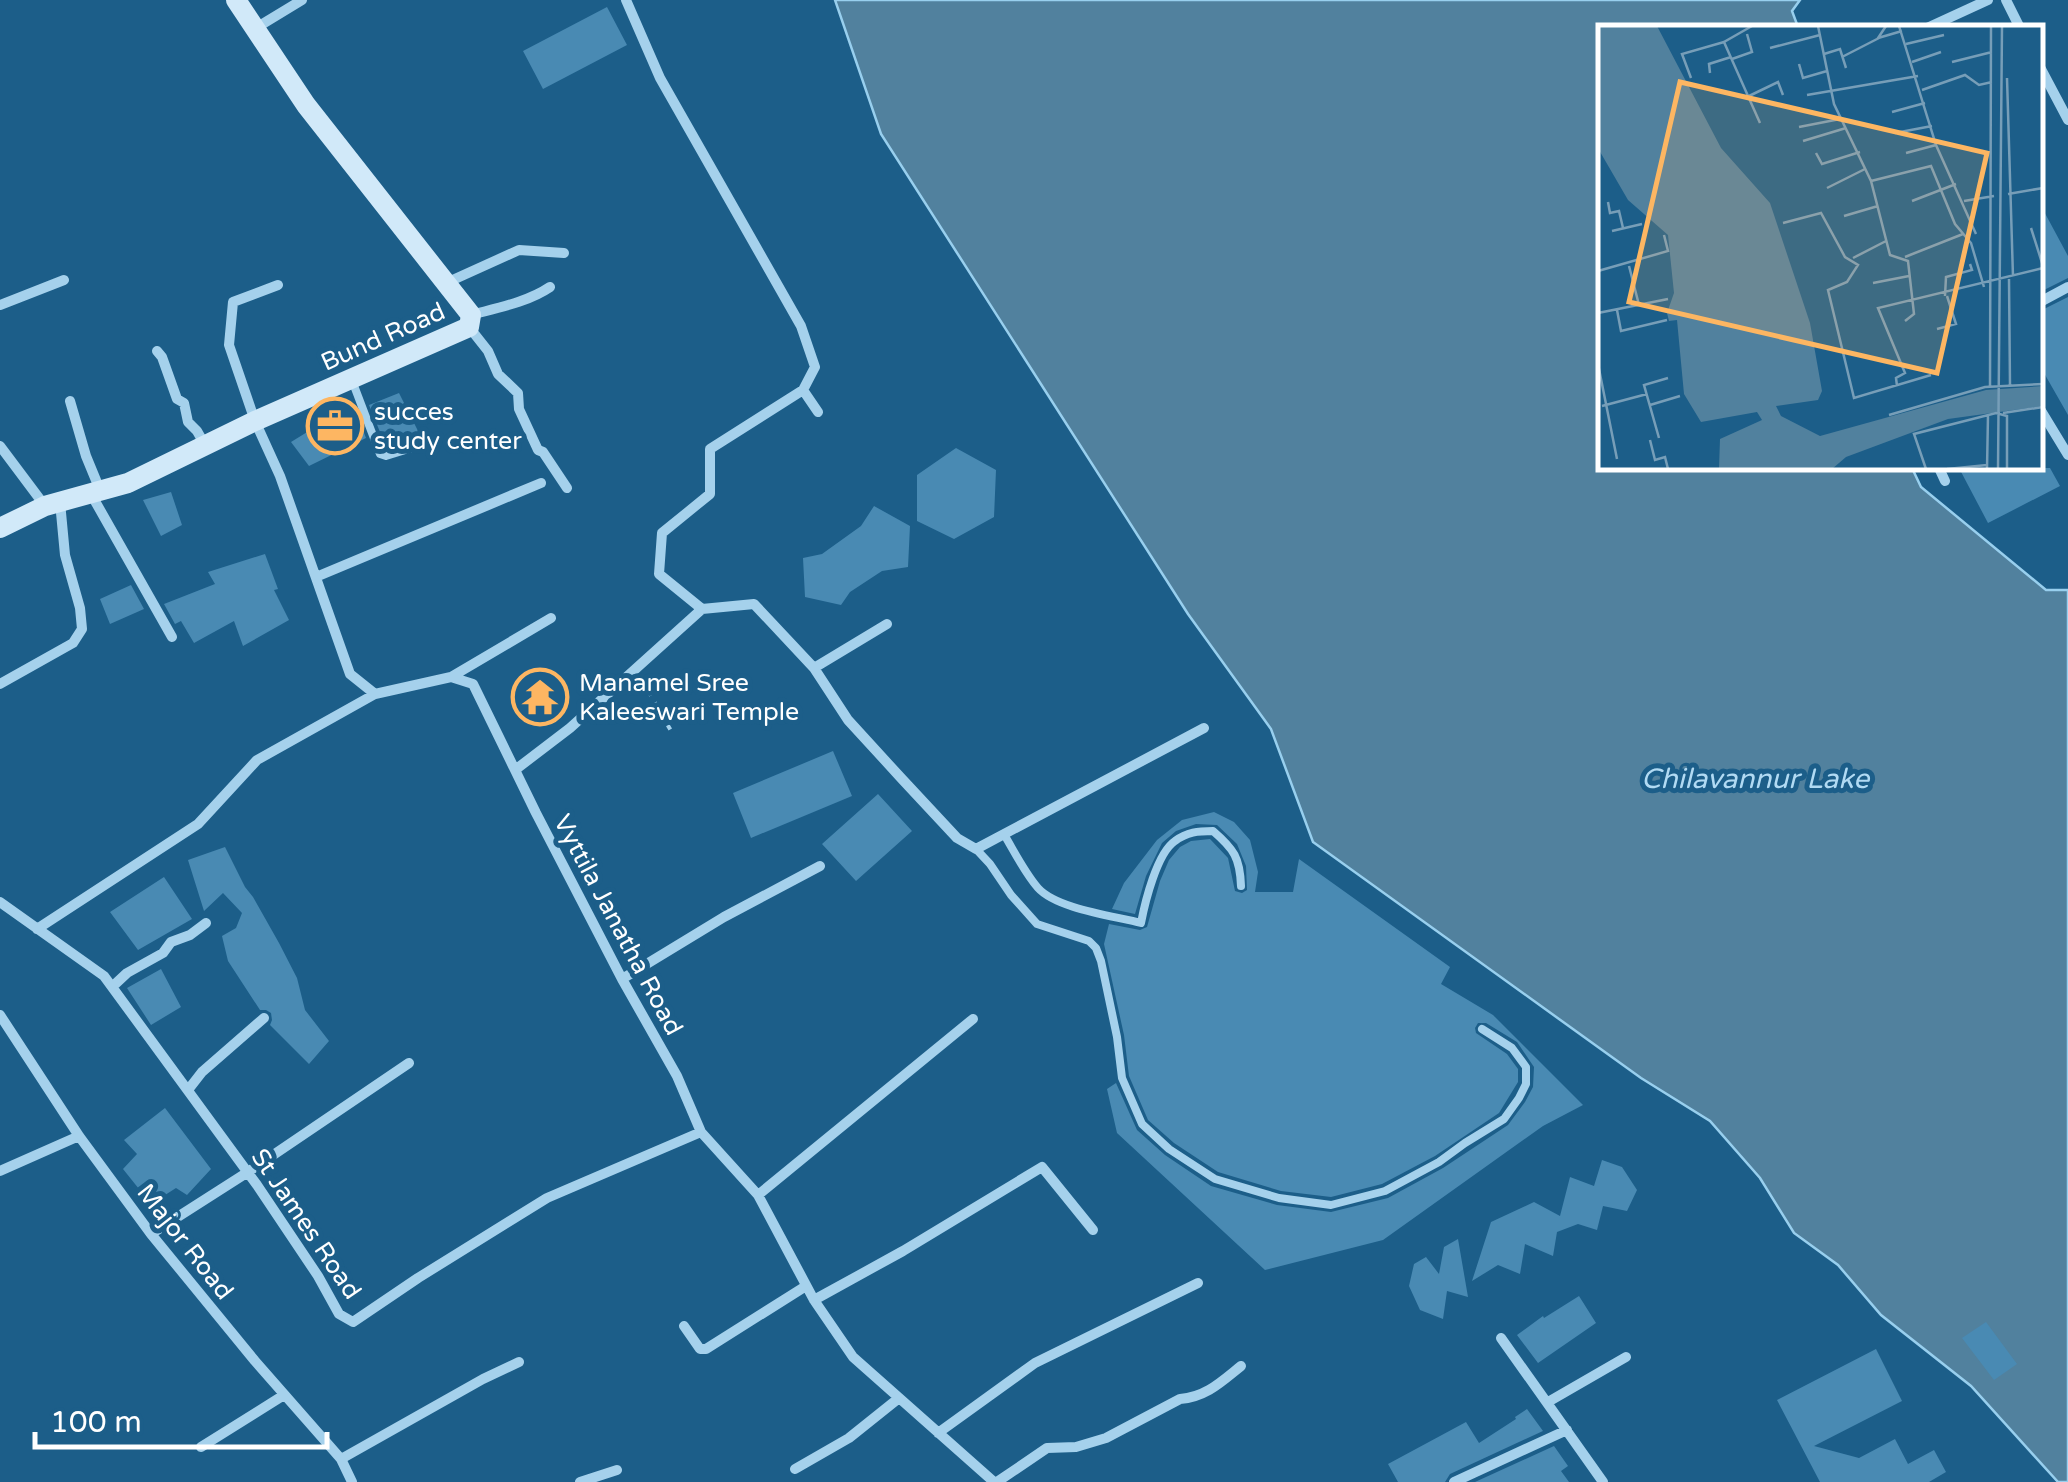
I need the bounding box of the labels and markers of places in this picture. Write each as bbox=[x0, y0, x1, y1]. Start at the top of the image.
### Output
office icon: succes study center bbox=[305, 396, 365, 456]
place label: succes study center bbox=[374, 397, 522, 456]
temple icon: Manamel Sree Kaleeswari Temple bbox=[510, 667, 570, 727]
place label: Manamel Sree Kaleeswari Temple bbox=[579, 668, 799, 727]

